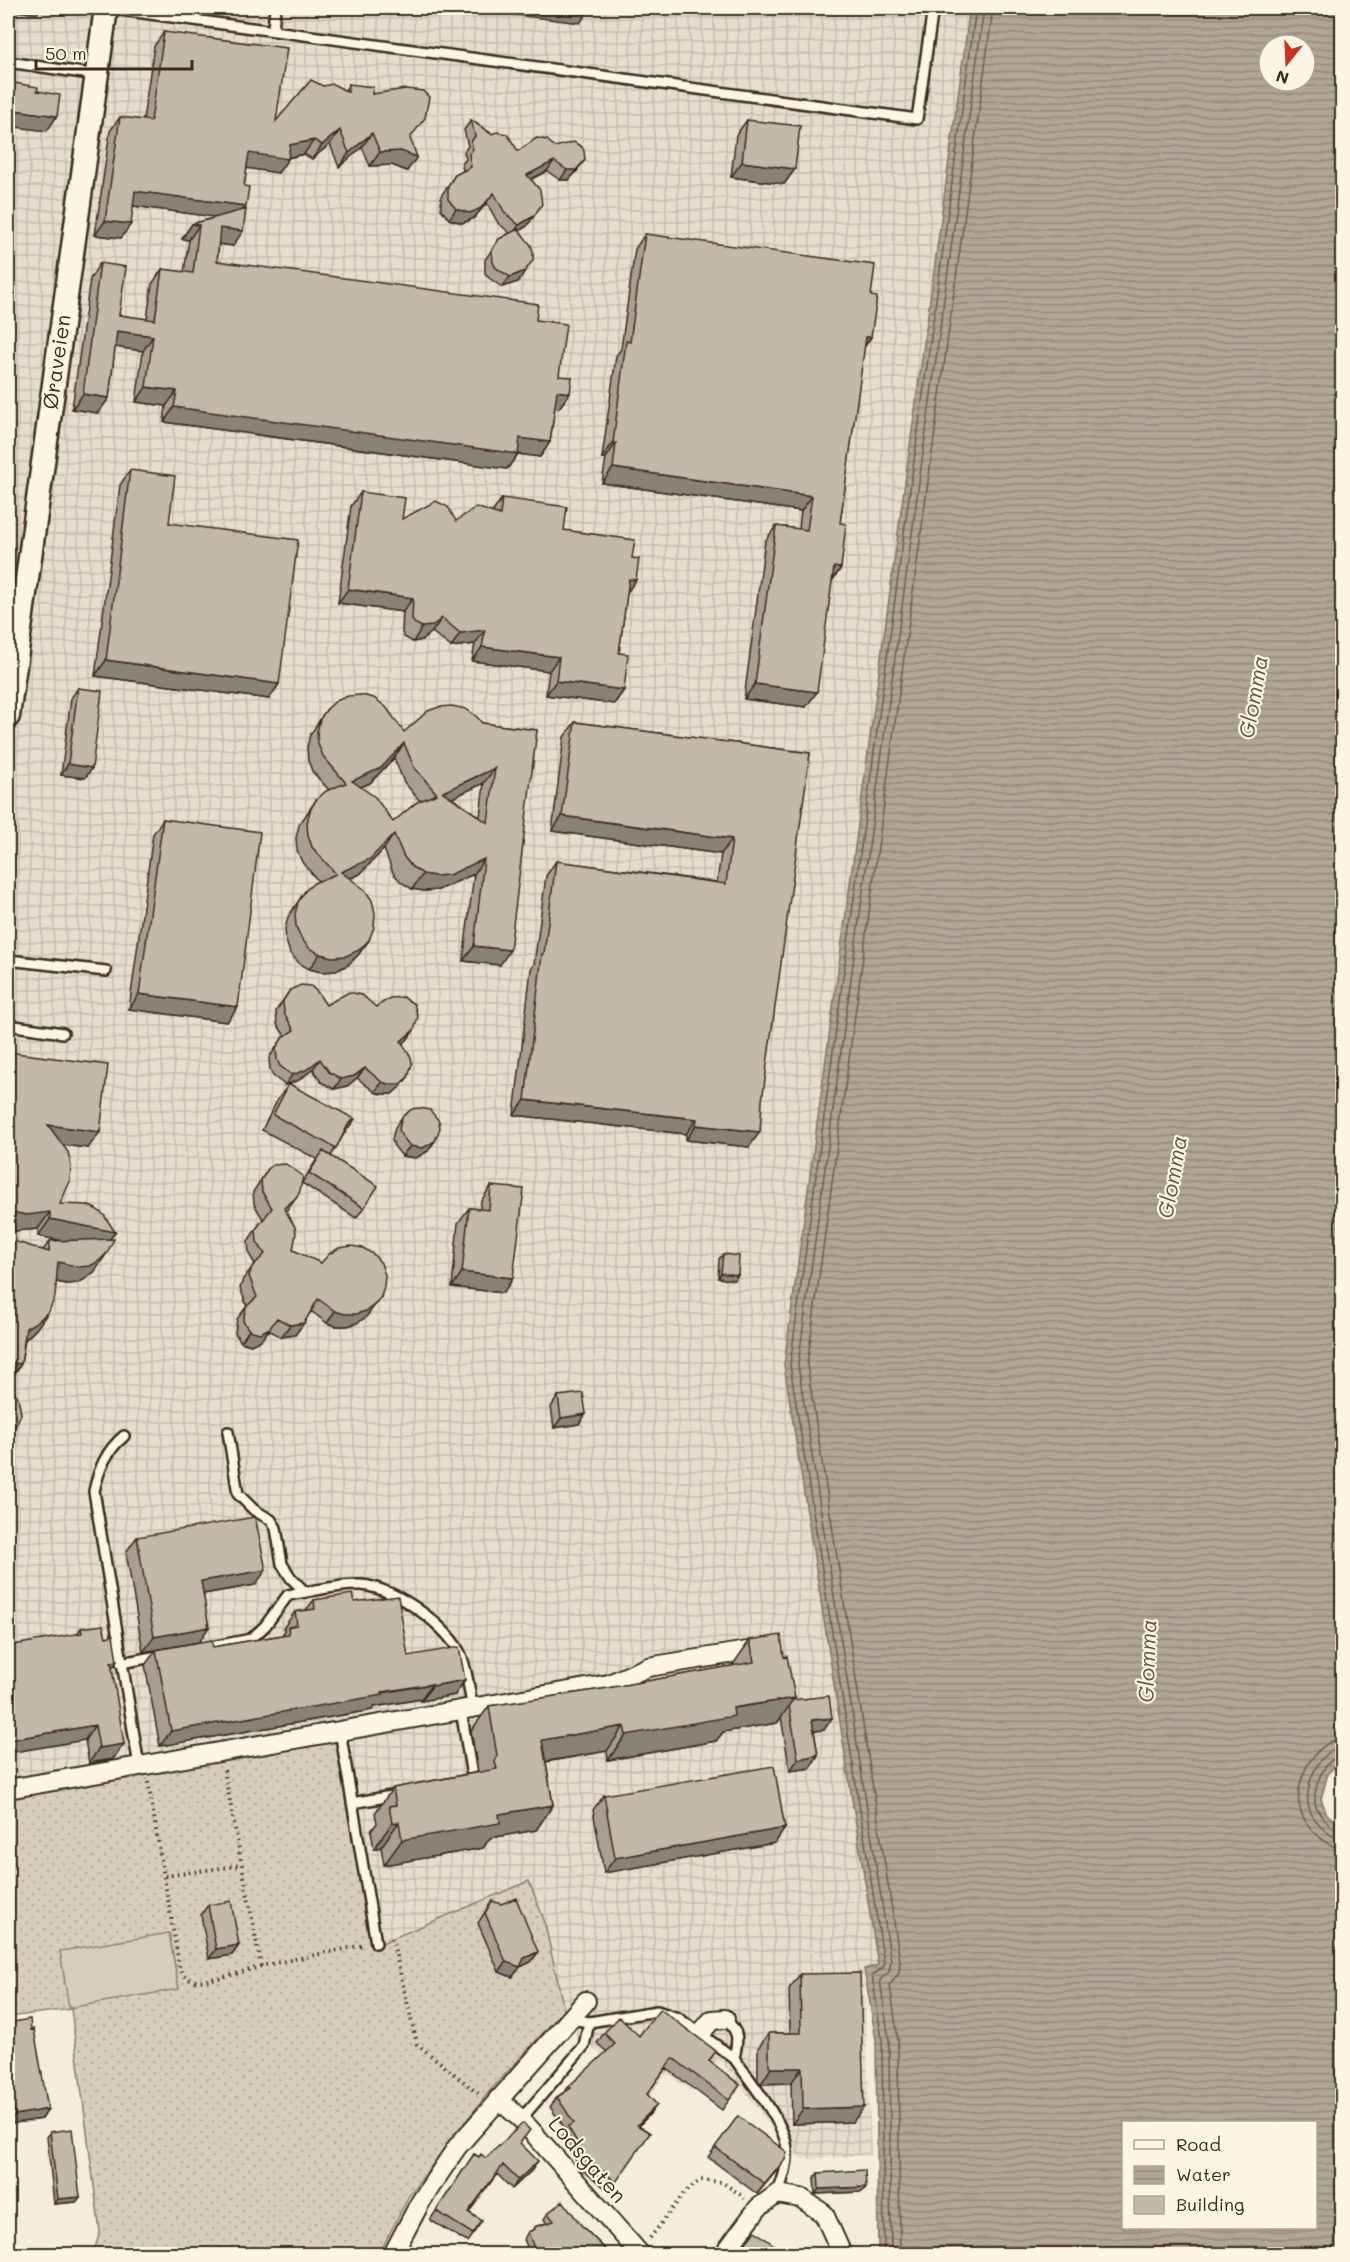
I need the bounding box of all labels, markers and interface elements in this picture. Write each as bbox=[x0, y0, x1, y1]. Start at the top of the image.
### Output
scale bar bbox=[36, 33, 192, 71]
north arrow bbox=[1257, 33, 1317, 93]
text: 50 m bbox=[45, 41, 87, 65]
text: N bbox=[1273, 66, 1291, 90]
street label: Øraveien bbox=[36, 313, 76, 411]
water label: Glomma bbox=[1231, 653, 1274, 741]
water label: Glomma bbox=[1150, 1133, 1193, 1221]
water label: Glomma bbox=[1131, 1619, 1162, 1703]
street label: Lodsgaten bbox=[543, 2110, 633, 2208]
legend bbox=[1122, 2121, 1317, 2229]
text: Road bbox=[1176, 2132, 1221, 2156]
text: Water bbox=[1176, 2162, 1231, 2186]
text: Building bbox=[1176, 2192, 1244, 2216]

